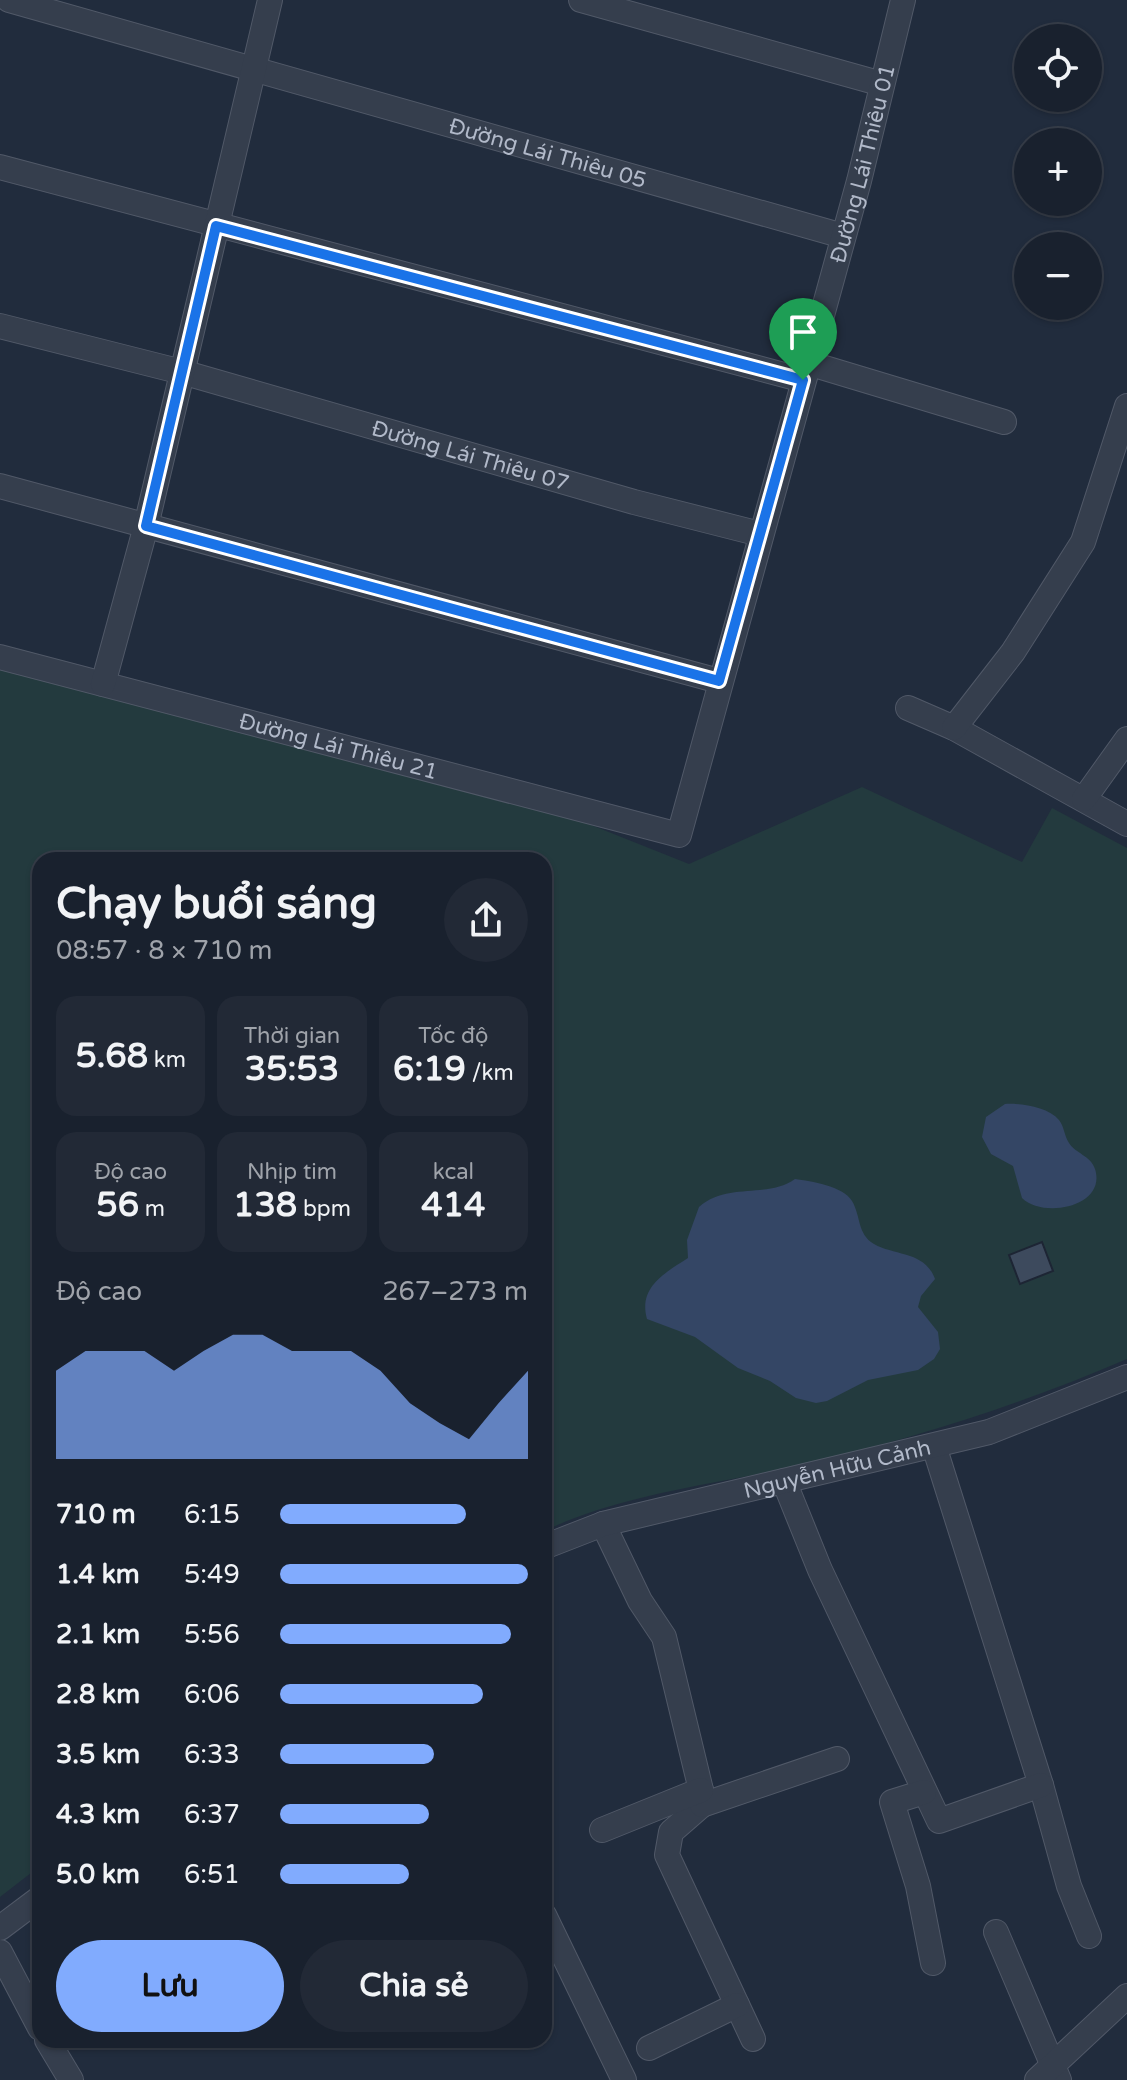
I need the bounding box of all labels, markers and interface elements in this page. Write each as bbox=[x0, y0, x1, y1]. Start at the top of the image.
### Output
map controls bbox=[1014, 24, 1102, 320]
button: locate bbox=[1014, 24, 1102, 112]
street label: Đường Lái Thiêu 01 bbox=[825, 62, 901, 266]
street label: Đường Lái Thiêu 05 bbox=[446, 113, 649, 194]
button: + bbox=[1014, 128, 1102, 216]
button: − bbox=[1014, 232, 1102, 320]
pin bbox=[769, 298, 837, 380]
icon: arrive bbox=[781, 310, 825, 354]
street label: Đường Lái Thiêu 07 bbox=[369, 415, 572, 497]
street label: Đường Lái Thiêu 21 bbox=[236, 708, 440, 785]
text: Chạy buổi sáng bbox=[56, 878, 377, 931]
button: share bbox=[444, 878, 528, 962]
text: 08:57 · 8 × 710 m bbox=[56, 935, 272, 966]
text: Thời gian bbox=[244, 1023, 340, 1049]
text: Tốc độ bbox=[418, 1023, 488, 1049]
text: 5.68 bbox=[75, 1036, 148, 1077]
text: km bbox=[148, 1047, 186, 1073]
text: 35:53 bbox=[245, 1049, 339, 1090]
text: 6:19 bbox=[393, 1049, 466, 1090]
text: /km bbox=[466, 1060, 514, 1086]
text: Độ cao bbox=[94, 1159, 167, 1185]
text: Nhịp tim bbox=[247, 1159, 337, 1185]
text: kcal bbox=[433, 1159, 474, 1185]
text: 56 bbox=[96, 1185, 139, 1226]
text: 138 bbox=[233, 1185, 297, 1226]
text: 414 bbox=[421, 1185, 485, 1226]
text: m bbox=[139, 1196, 165, 1222]
text: bpm bbox=[297, 1196, 351, 1222]
text: Độ cao bbox=[56, 1276, 142, 1307]
text: 267–273 m bbox=[382, 1276, 528, 1307]
street label: Nguyễn Hữu Cảnh bbox=[741, 1434, 934, 1504]
text: 710 m bbox=[56, 1499, 136, 1530]
text: 6:15 bbox=[184, 1499, 240, 1530]
text: 1.4 km bbox=[56, 1559, 140, 1590]
text: 5:49 bbox=[184, 1559, 240, 1590]
text: 2.1 km bbox=[56, 1619, 140, 1650]
text: 5:56 bbox=[184, 1619, 240, 1650]
text: 2.8 km bbox=[56, 1679, 140, 1710]
text: 6:06 bbox=[184, 1679, 240, 1710]
text: 3.5 km bbox=[56, 1739, 140, 1770]
text: 6:33 bbox=[184, 1739, 240, 1770]
text: 4.3 km bbox=[56, 1799, 140, 1830]
text: 6:37 bbox=[184, 1799, 240, 1830]
text: 5.0 km bbox=[56, 1859, 140, 1890]
text: 6:51 bbox=[184, 1859, 240, 1890]
button: Lưu bbox=[56, 1940, 284, 2032]
button: Chia sẻ bbox=[300, 1940, 528, 2032]

